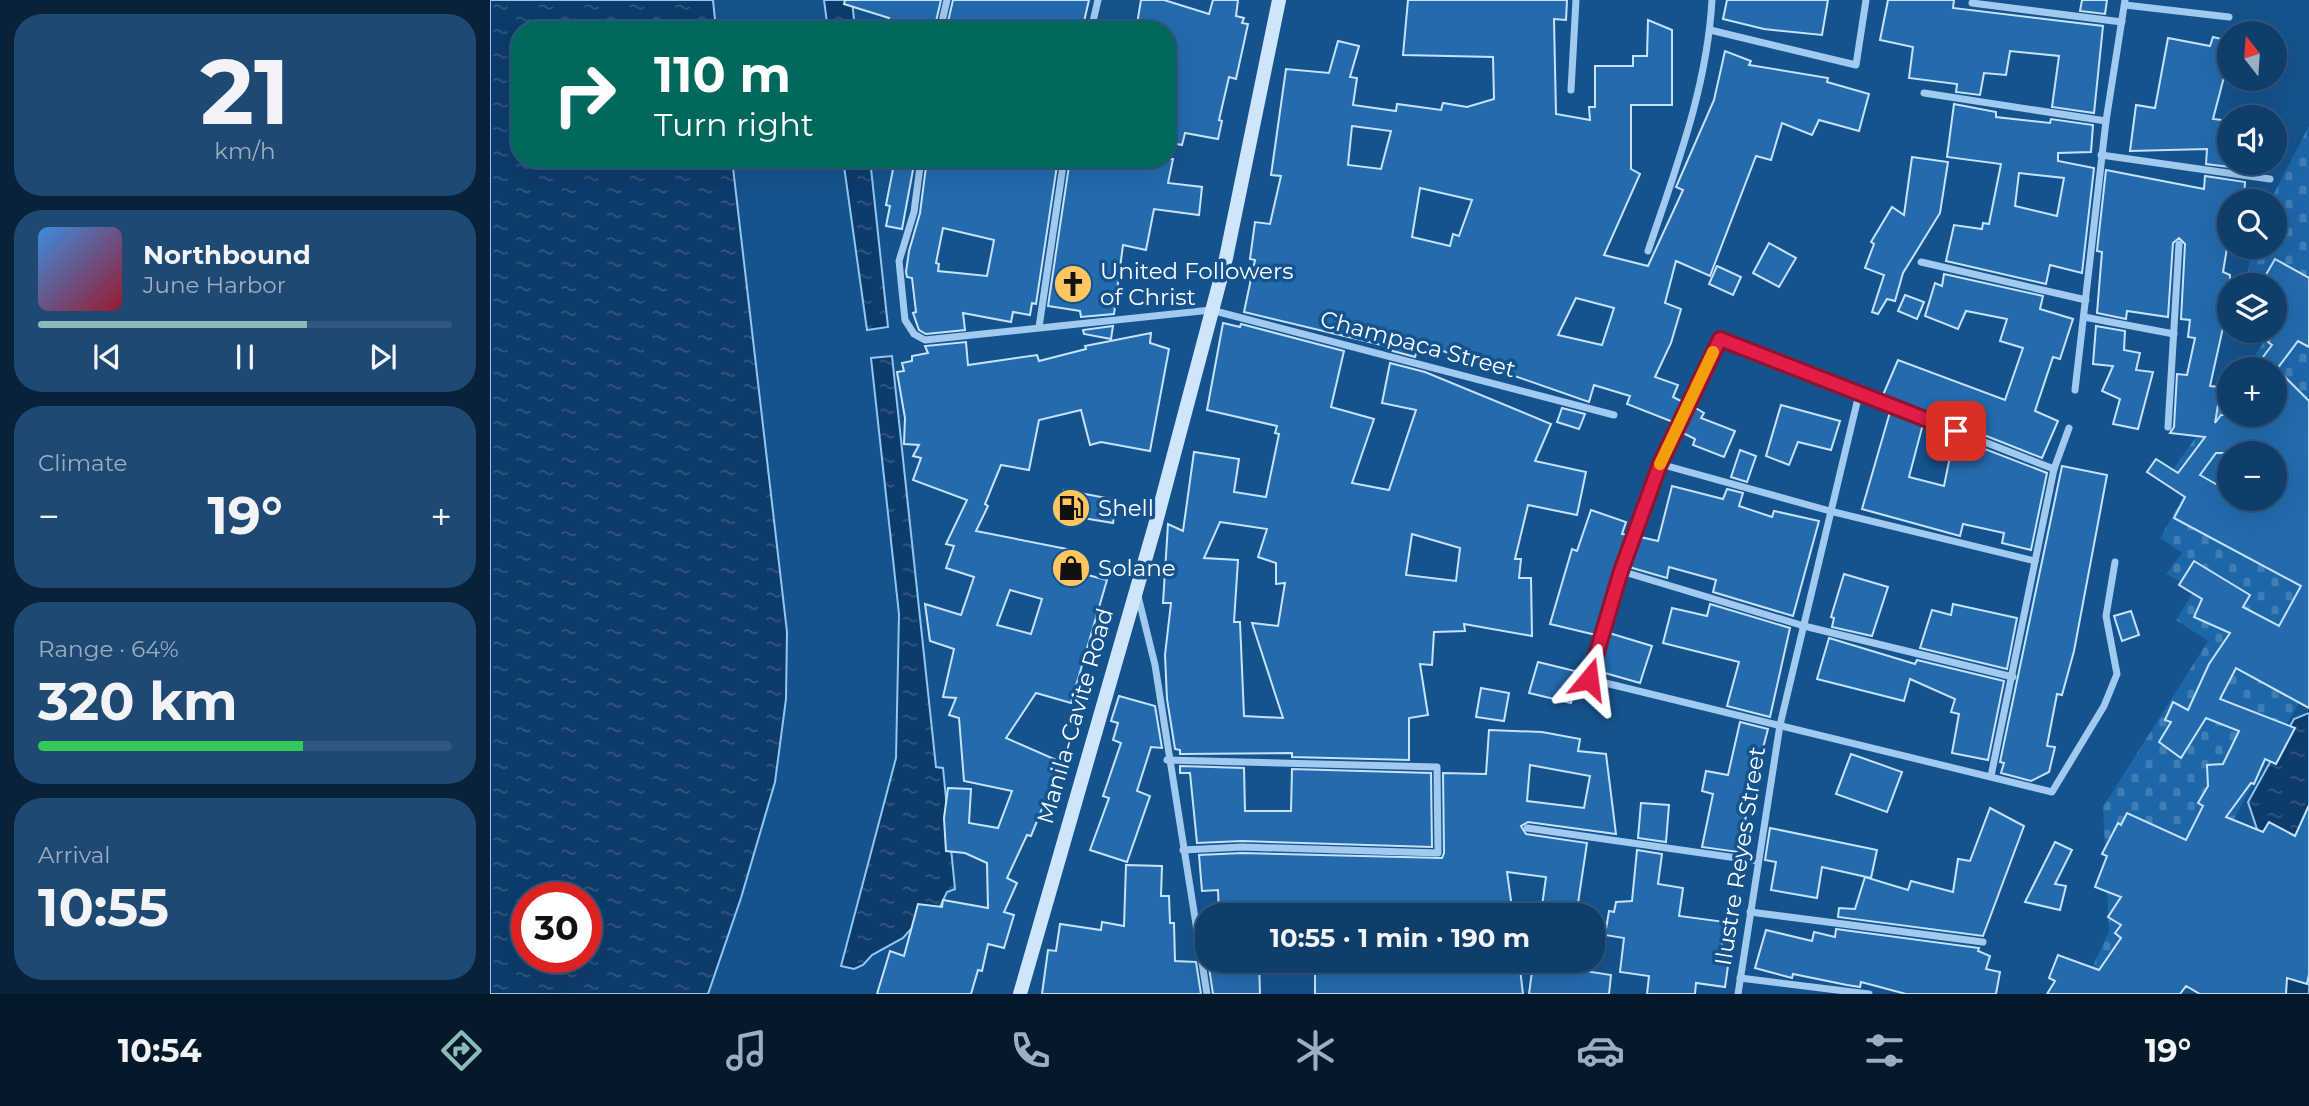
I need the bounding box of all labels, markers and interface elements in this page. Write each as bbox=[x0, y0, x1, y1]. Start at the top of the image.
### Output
north arrow bbox=[2217, 21, 2287, 91]
map controls bbox=[2217, 21, 2287, 511]
text: 21 bbox=[200, 36, 290, 147]
text: 110 m bbox=[654, 45, 791, 104]
icon: right bbox=[539, 49, 630, 140]
text: Turn right bbox=[654, 105, 814, 144]
button: sound bbox=[2217, 105, 2287, 175]
text: km/h bbox=[214, 137, 276, 165]
button: search bbox=[2217, 189, 2287, 259]
text: Northbound bbox=[143, 239, 311, 271]
place label: United Followers of Christ bbox=[1100, 257, 1293, 311]
church icon: United Followers of Christ bbox=[1052, 263, 1094, 305]
text: June Harbor bbox=[143, 271, 286, 299]
button: layers bbox=[2217, 273, 2287, 343]
street label: Champaca Street bbox=[1317, 304, 1519, 384]
icon: previous bbox=[88, 338, 126, 376]
icon: pause bbox=[226, 338, 264, 376]
icon: next bbox=[364, 338, 402, 376]
button: + bbox=[2217, 357, 2287, 427]
pin bbox=[1926, 401, 1986, 461]
icon: arrive bbox=[1937, 412, 1975, 450]
button: − bbox=[2217, 441, 2287, 511]
text: Climate bbox=[38, 449, 127, 477]
text: 19° bbox=[207, 484, 283, 547]
fuel station icon: Shell bbox=[1050, 487, 1092, 529]
text: − bbox=[38, 493, 60, 540]
text: + bbox=[430, 493, 452, 540]
place label: Shell bbox=[1098, 494, 1154, 522]
shop icon: Solane bbox=[1050, 547, 1092, 589]
place label: Solane bbox=[1098, 554, 1176, 582]
street label: Manila-Cavite Road bbox=[1031, 605, 1119, 827]
text: Range · 64% bbox=[38, 635, 179, 663]
position arrow bbox=[1552, 642, 1626, 716]
text: 320 km bbox=[38, 670, 238, 733]
street label: Ilustre Reyes Street bbox=[1709, 745, 1771, 967]
text: Arrival bbox=[38, 841, 111, 869]
text: 10:55 bbox=[38, 876, 169, 939]
speed limit sign: 30 bbox=[511, 882, 602, 973]
text: 10:55 · 1 min · 190 m bbox=[1270, 922, 1530, 954]
icon: directions bbox=[437, 1026, 486, 1075]
icon: music bbox=[722, 1026, 771, 1075]
icon: phone bbox=[1006, 1026, 1055, 1075]
icon: climate bbox=[1291, 1026, 1340, 1075]
icon: car bbox=[1576, 1026, 1625, 1075]
icon: filters bbox=[1860, 1026, 1909, 1075]
text: 10:54 bbox=[118, 1031, 202, 1070]
text: 19° bbox=[2145, 1031, 2191, 1070]

